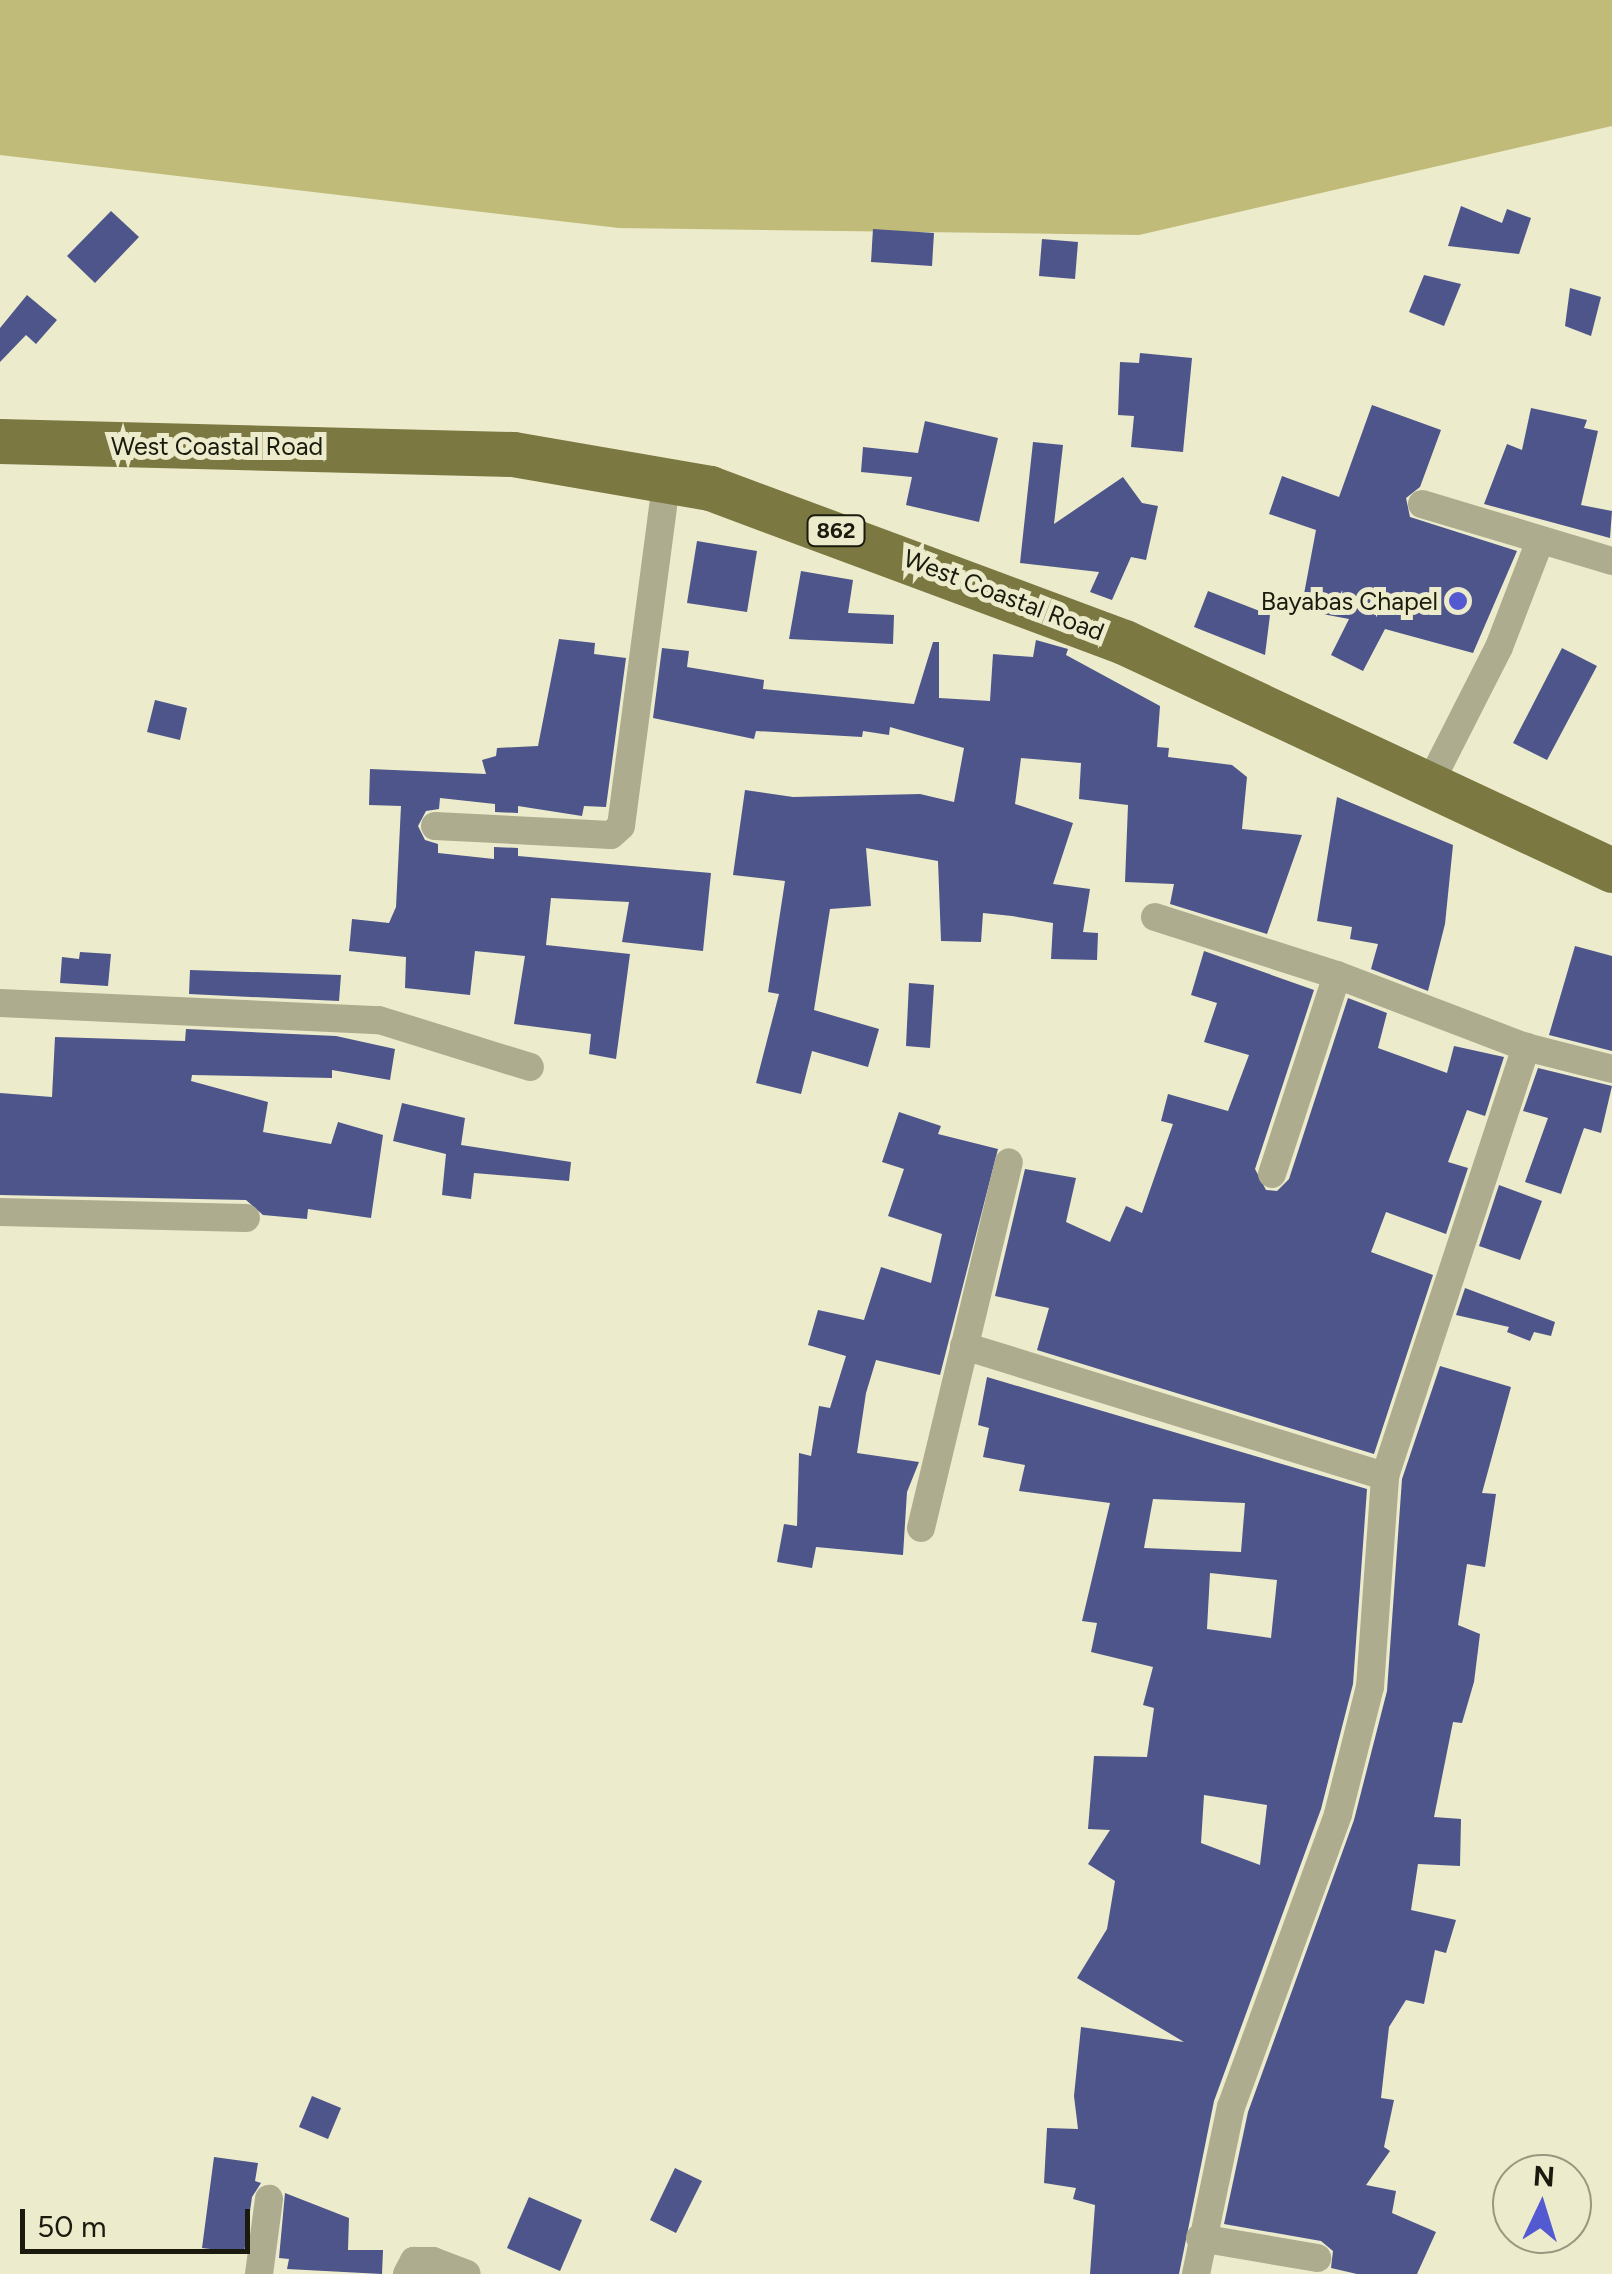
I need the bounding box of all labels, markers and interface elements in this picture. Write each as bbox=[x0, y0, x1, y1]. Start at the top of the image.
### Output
street label: West Coastal Road bbox=[111, 431, 323, 461]
road number: 862 bbox=[806, 514, 866, 548]
street label: West Coastal Road bbox=[900, 543, 1108, 647]
place label: Bayabas Chapel bbox=[1261, 586, 1438, 616]
marker: Bayabas Chapel bbox=[1447, 590, 1469, 612]
north arrow bbox=[1492, 2154, 1592, 2254]
text: N bbox=[1532, 2158, 1556, 2194]
scale bar bbox=[25, 2189, 255, 2251]
text: 50 m bbox=[37, 2208, 106, 2245]

